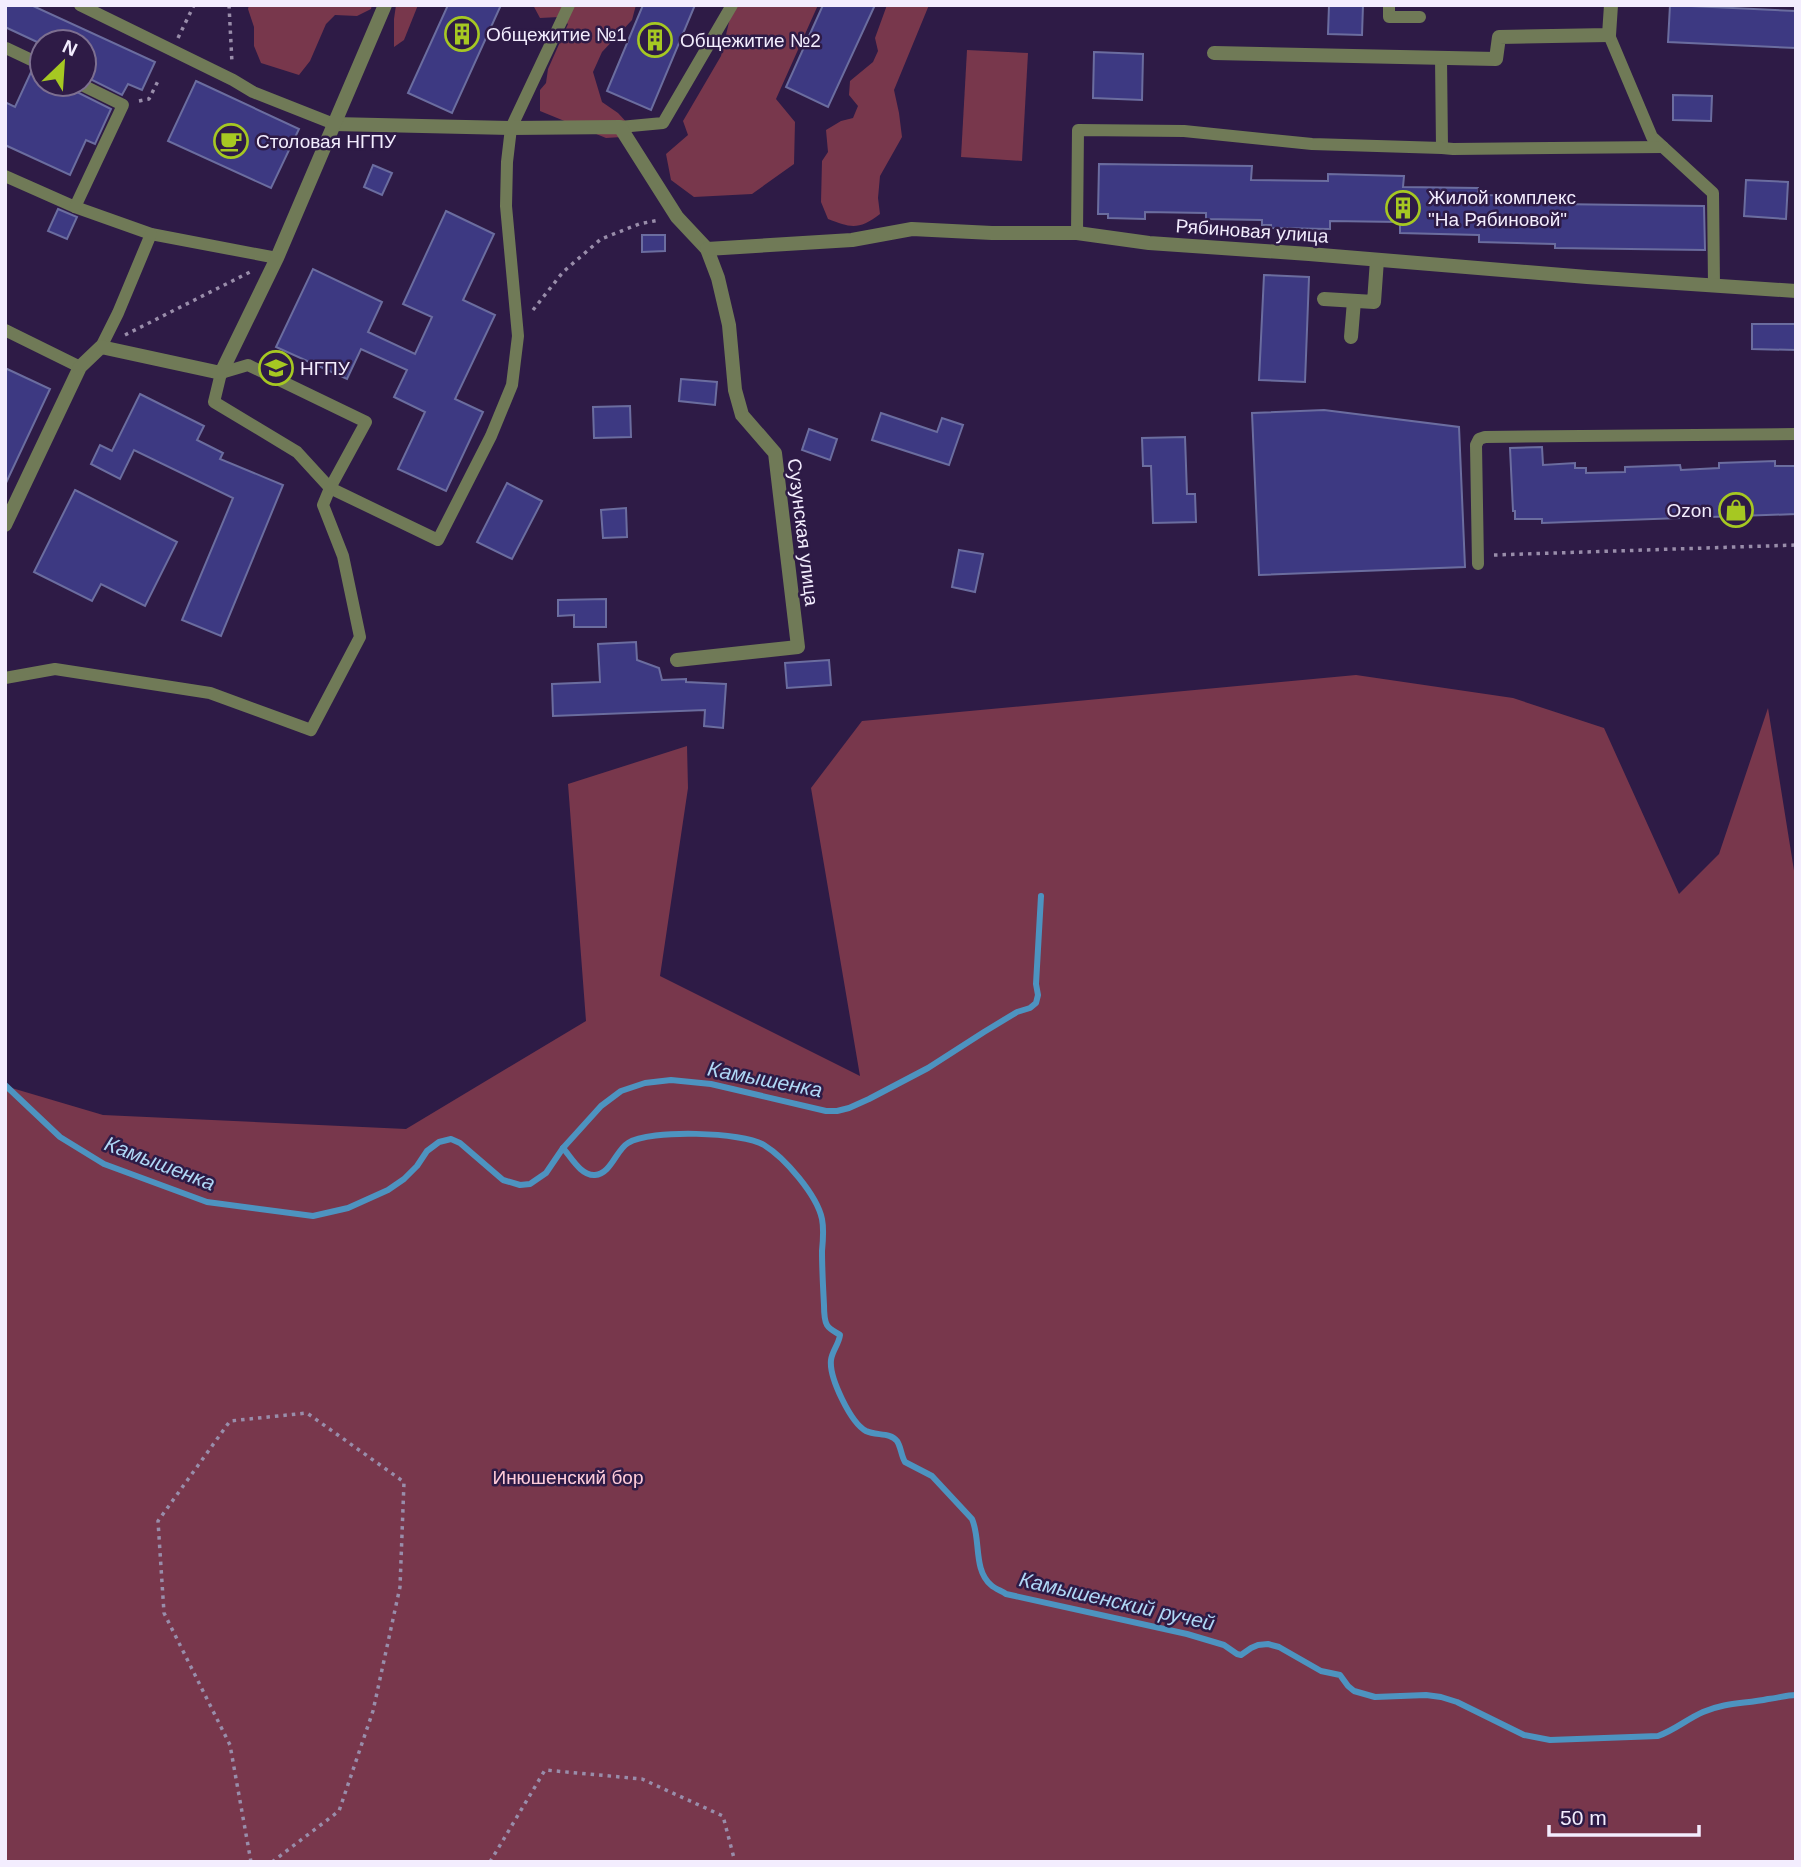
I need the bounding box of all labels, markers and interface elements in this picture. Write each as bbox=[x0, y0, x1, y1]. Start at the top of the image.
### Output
building icon: Общежитие №1 bbox=[443, 15, 481, 53]
building icon: Общежитие №2 bbox=[636, 21, 674, 59]
place label: Общежитие №1 bbox=[486, 24, 627, 45]
north arrow bbox=[28, 28, 98, 98]
place label: Общежитие №2 bbox=[680, 30, 821, 51]
text: N bbox=[59, 36, 81, 60]
cafe icon: Столовая НГПУ bbox=[212, 122, 250, 160]
place label: Столовая НГПУ bbox=[256, 131, 397, 152]
place label: Жилой комплекс "На Рябиновой" bbox=[1428, 187, 1576, 230]
building icon: Жилой комплекс "На Рябиновой" bbox=[1384, 189, 1422, 227]
street label: Рябиновая улица bbox=[1175, 215, 1330, 247]
school or university icon: НГПУ bbox=[257, 349, 295, 387]
place label: НГПУ bbox=[300, 358, 351, 379]
street label: Сузунская улица bbox=[784, 457, 823, 607]
shop icon: Ozon bbox=[1717, 491, 1755, 529]
place label: Ozon bbox=[1667, 500, 1712, 521]
water label: Камышенка bbox=[706, 1057, 824, 1101]
water label: Камышенка bbox=[102, 1131, 218, 1195]
park label: Инюшенский бор bbox=[492, 1467, 644, 1488]
water label: Камышенский ручей bbox=[1017, 1567, 1217, 1635]
scale bar bbox=[1549, 1794, 1700, 1838]
text: 50 m bbox=[1560, 1806, 1607, 1829]

